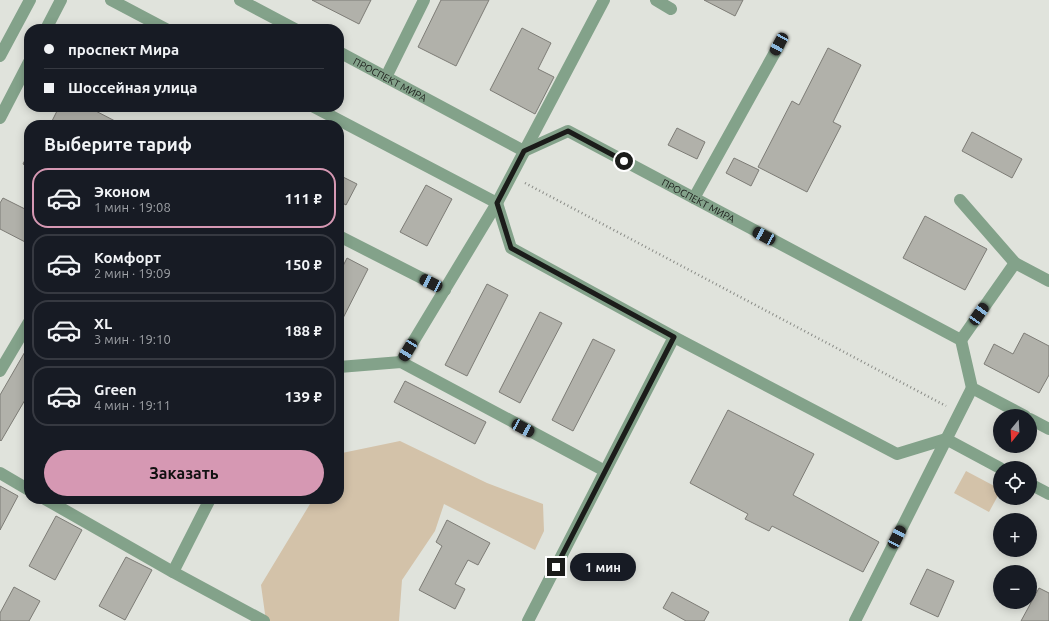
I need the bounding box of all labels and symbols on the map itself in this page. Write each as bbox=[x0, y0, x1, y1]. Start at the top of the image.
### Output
car bbox=[768, 31, 790, 57]
street label: ПРОСПЕКТ МИРА bbox=[351, 56, 429, 104]
route start bbox=[615, 152, 633, 170]
street label: ПРОСПЕКТ МИРА bbox=[660, 177, 737, 225]
car bbox=[751, 225, 777, 247]
car bbox=[418, 272, 444, 294]
car bbox=[967, 301, 991, 327]
car bbox=[397, 337, 419, 363]
north arrow bbox=[993, 409, 1037, 453]
car bbox=[510, 417, 536, 439]
car bbox=[886, 524, 908, 550]
callout: 1 мин bbox=[570, 553, 636, 581]
route end bbox=[547, 558, 565, 576]

